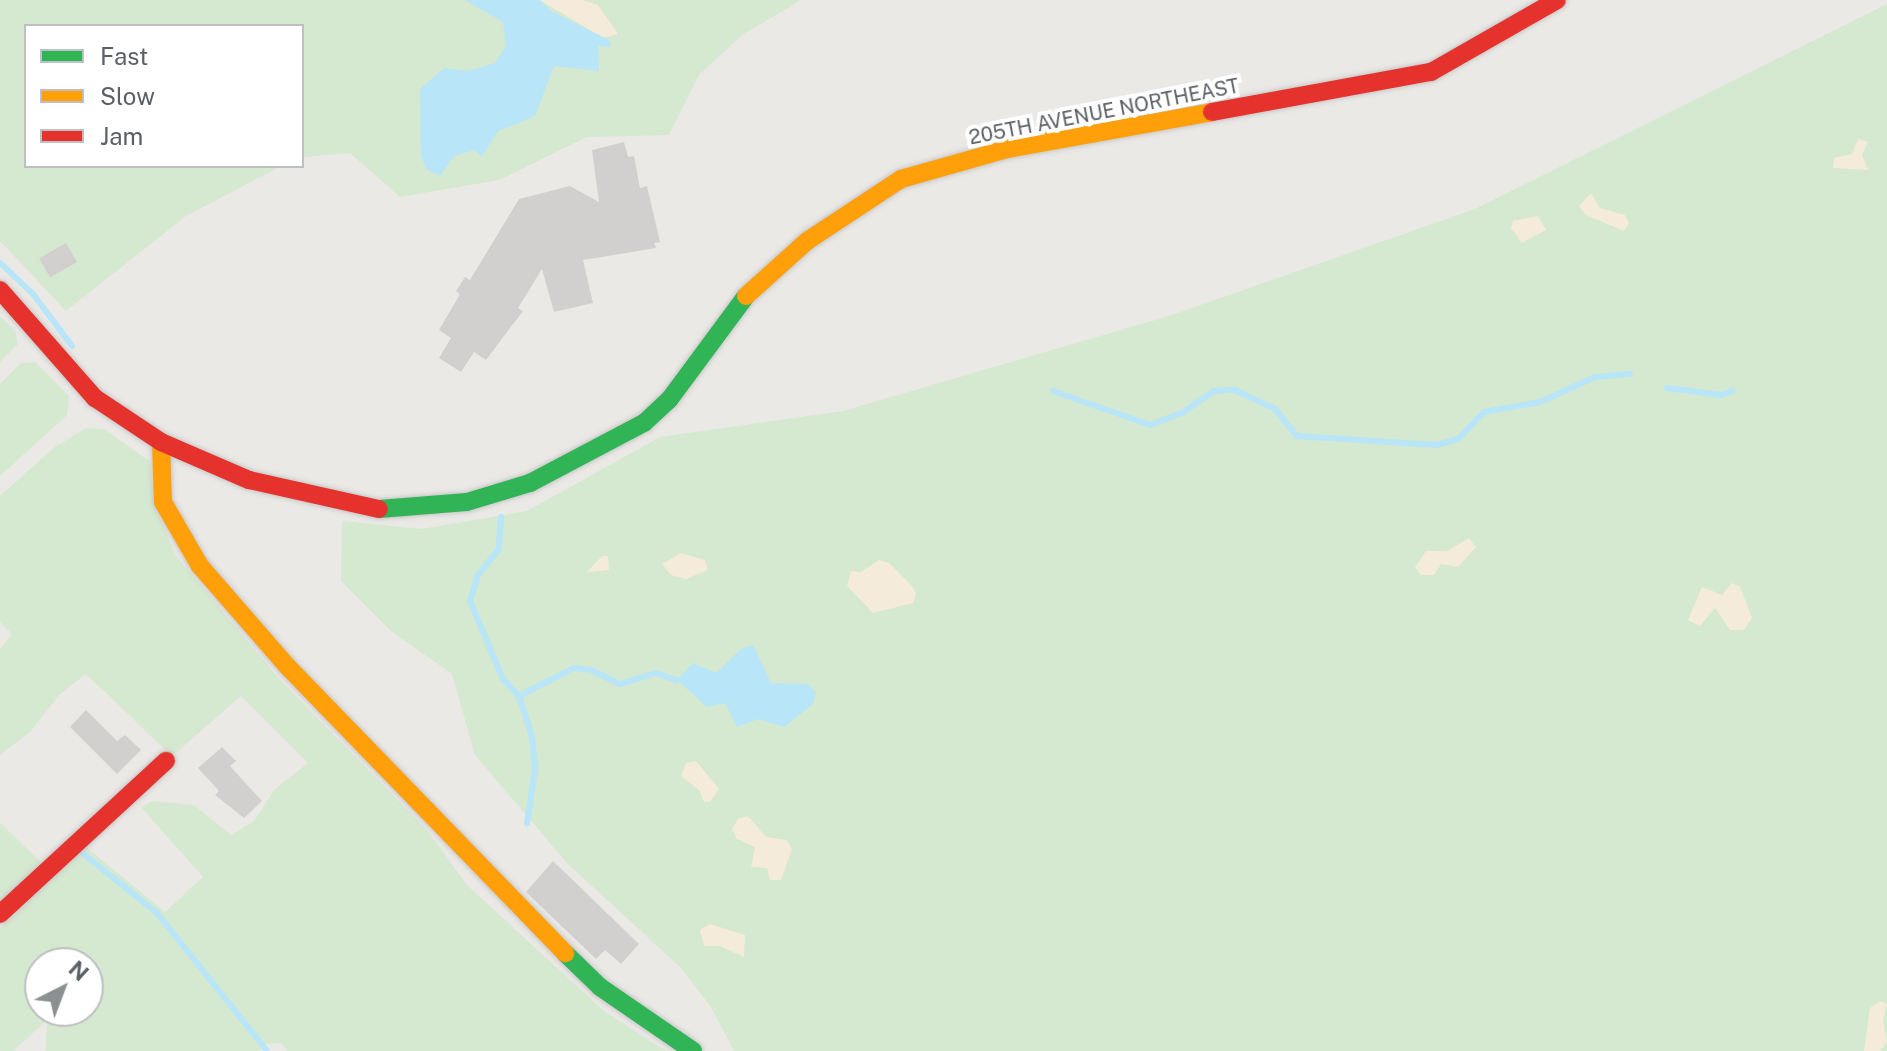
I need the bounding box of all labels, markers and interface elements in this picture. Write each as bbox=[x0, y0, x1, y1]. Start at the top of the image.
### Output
legend bbox=[24, 24, 304, 168]
text: Fast bbox=[100, 42, 148, 70]
street label: 205TH AVENUE NORTHEAST bbox=[967, 74, 1241, 150]
text: Slow bbox=[100, 82, 155, 110]
text: Jam bbox=[100, 122, 143, 150]
north arrow bbox=[24, 947, 104, 1027]
text: N bbox=[64, 955, 94, 986]

